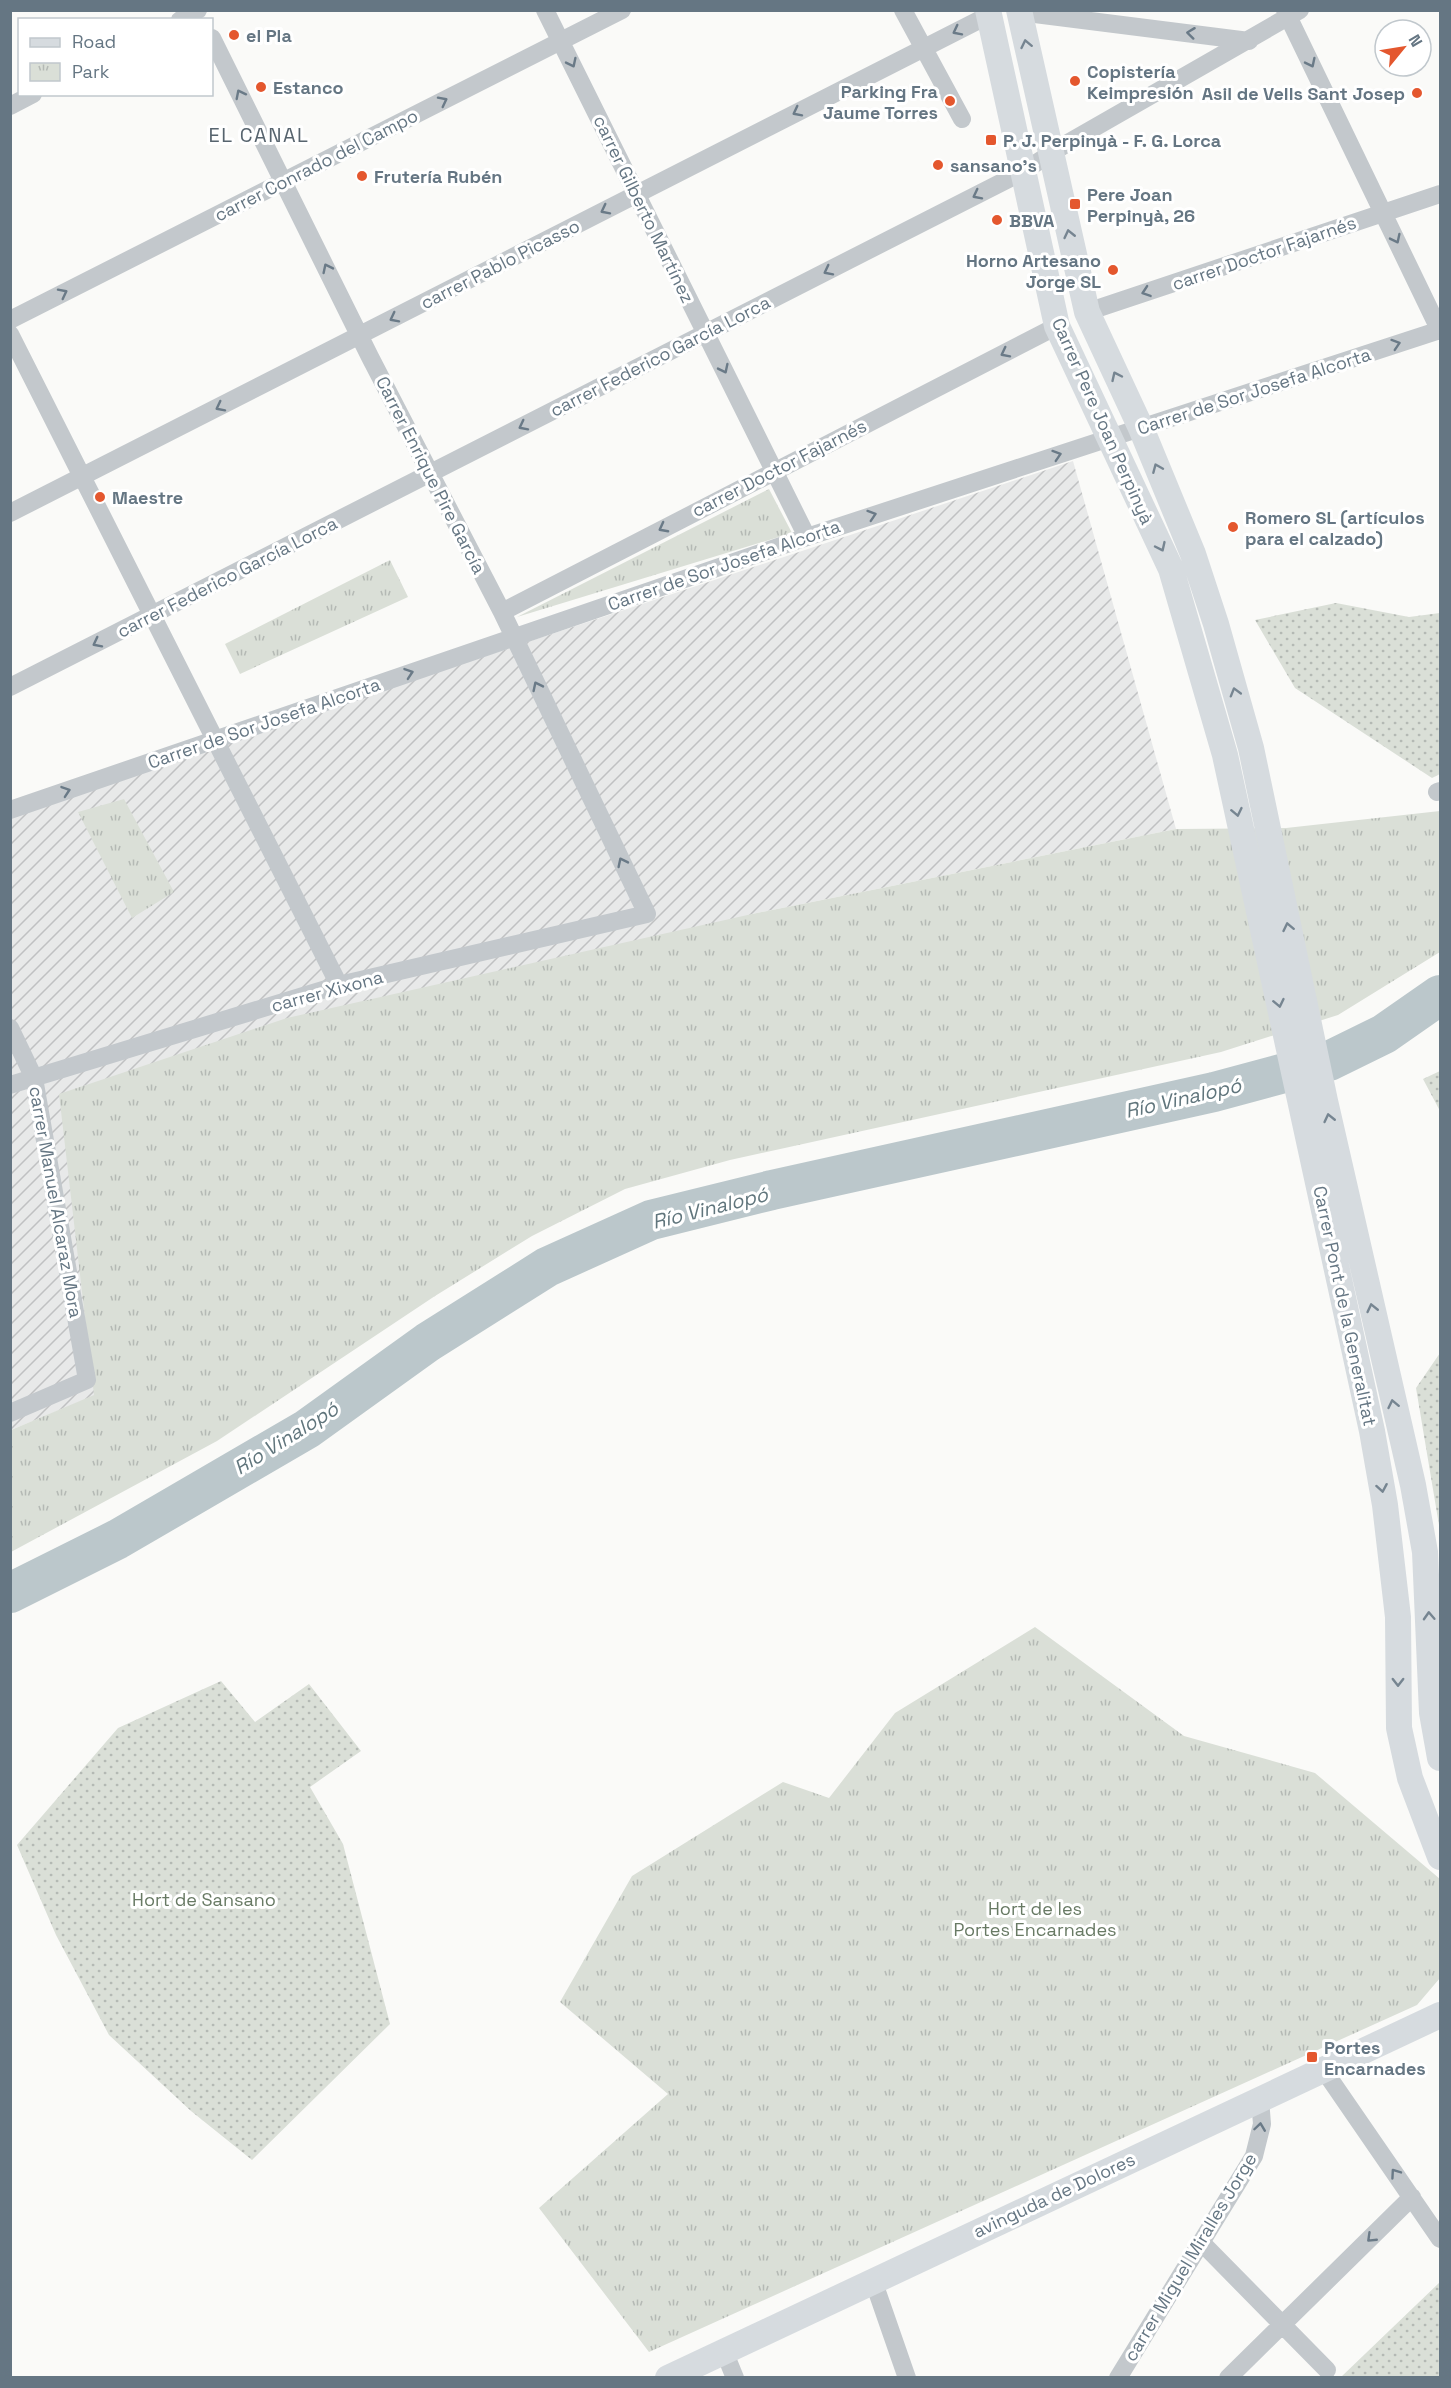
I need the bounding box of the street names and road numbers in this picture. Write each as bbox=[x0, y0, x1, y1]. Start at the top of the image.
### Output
street label: carrer Conrado del Campo bbox=[210, 104, 422, 226]
street label: carrer Gilberto Martínez bbox=[589, 111, 699, 307]
street label: carrer Doctor Fajarnés bbox=[1169, 211, 1359, 295]
street label: carrer Pablo Picasso bbox=[417, 214, 583, 314]
street label: carrer Federico García Lorca bbox=[546, 290, 774, 422]
street label: Carrer Pere Joan Perpinyà bbox=[1047, 314, 1159, 528]
street label: Carrer de Sor Josefa Alcorta bbox=[1134, 342, 1374, 440]
street label: Carrer Enrique Pire García bbox=[371, 372, 491, 578]
street label: carrer Doctor Fajarnés bbox=[688, 414, 870, 522]
street label: carrer Federico García Lorca bbox=[113, 511, 341, 643]
street label: Carrer de Sor Josefa Alcorta bbox=[605, 514, 843, 616]
street label: Carrer de Sor Josefa Alcorta bbox=[145, 672, 383, 774]
street label: carrer Xixona bbox=[269, 965, 385, 1017]
street label: carrer Manuel Alcaraz Mora bbox=[24, 1084, 88, 1320]
street label: Carrer Pont de la Generalitat bbox=[1308, 1184, 1382, 1428]
street label: avinguda de Dolores bbox=[969, 2147, 1139, 2243]
street label: carrer Miguel Miralles Jorge bbox=[1119, 2149, 1261, 2365]

